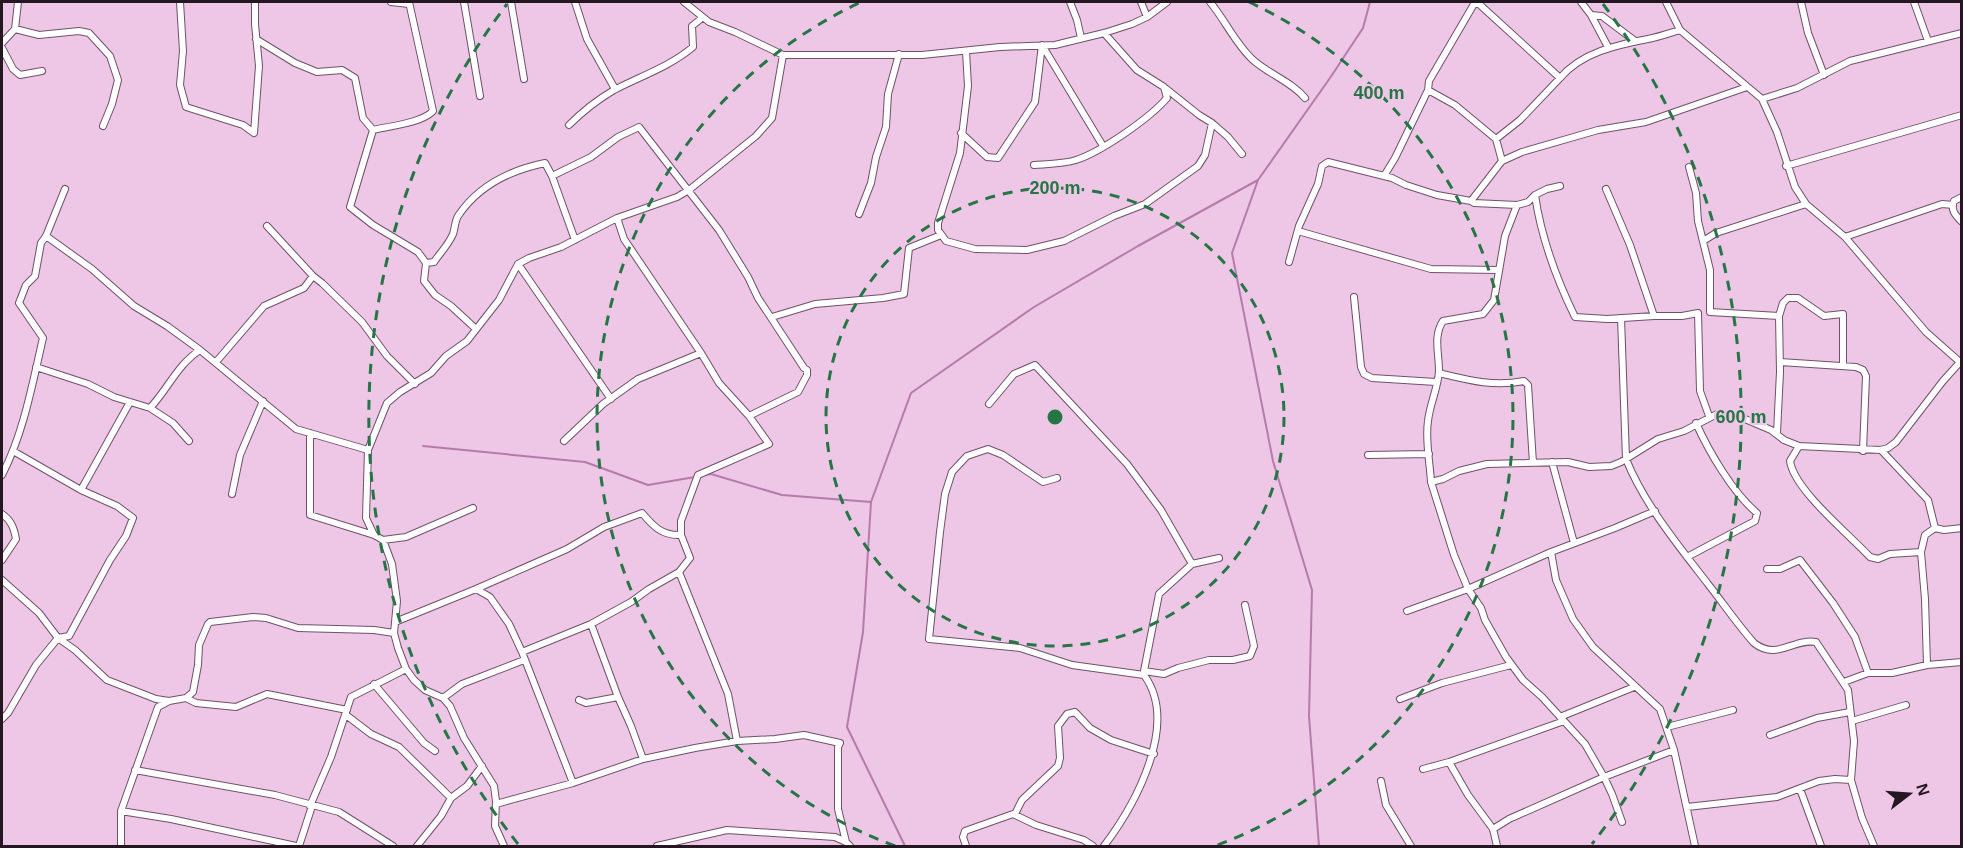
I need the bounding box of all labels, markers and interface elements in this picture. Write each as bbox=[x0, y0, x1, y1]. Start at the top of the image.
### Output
text: 400 m bbox=[1353, 83, 1405, 103]
text: 200 m bbox=[1029, 178, 1081, 198]
centre of rings bbox=[1045, 407, 1065, 427]
text: 600 m bbox=[1715, 407, 1767, 427]
north arrow bbox=[1879, 764, 1939, 824]
text: N bbox=[1913, 782, 1933, 798]

